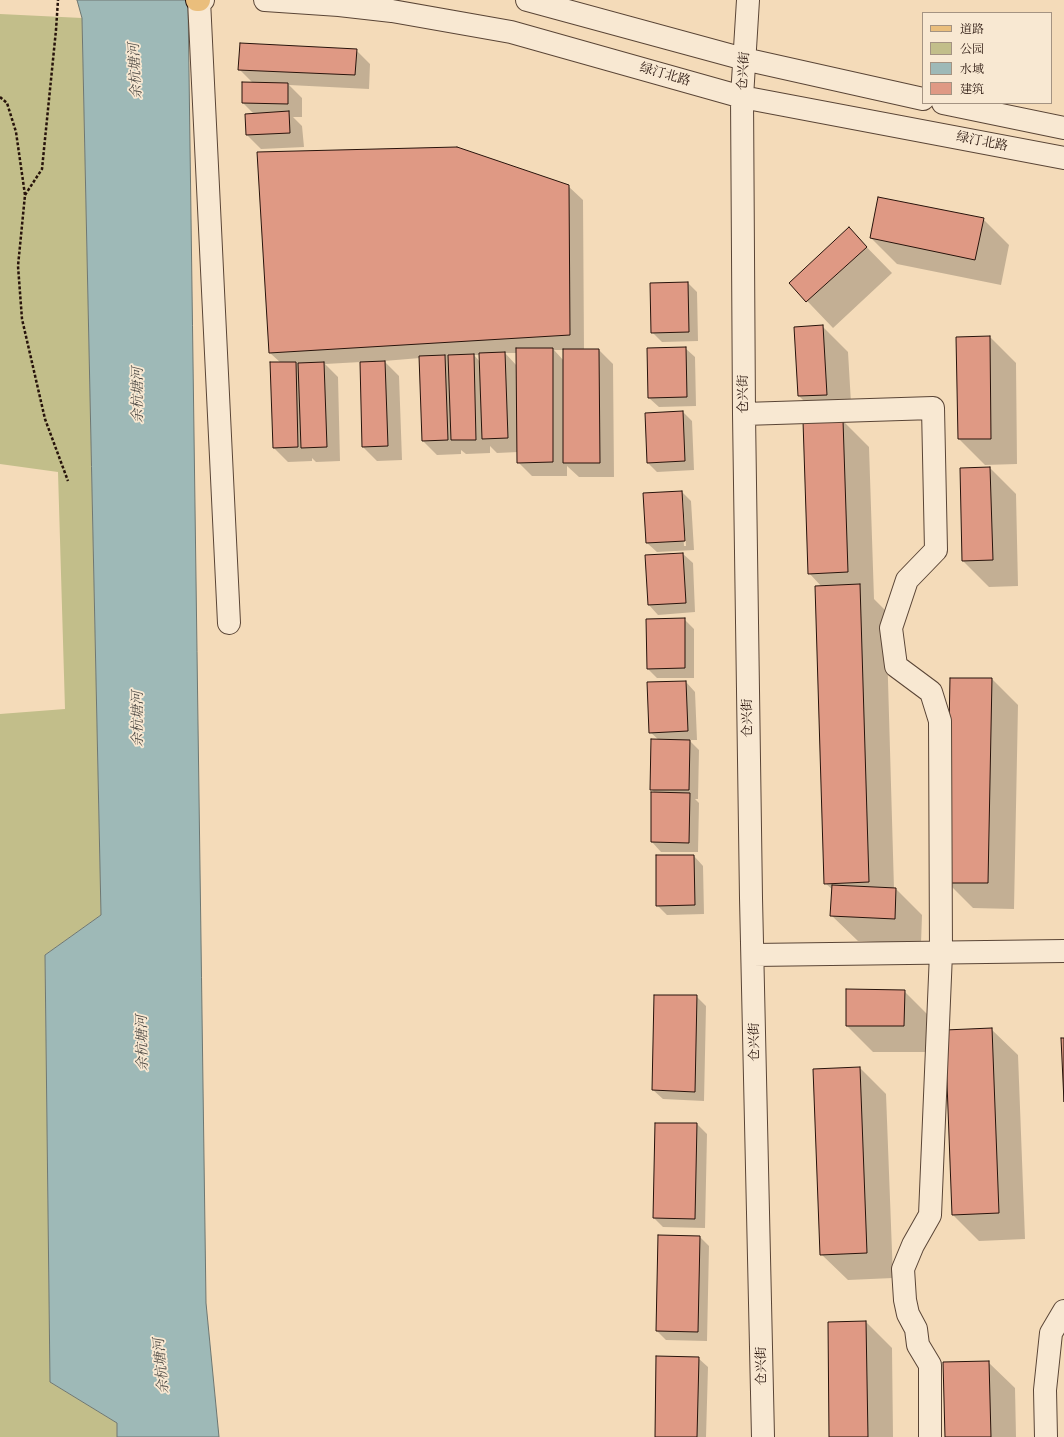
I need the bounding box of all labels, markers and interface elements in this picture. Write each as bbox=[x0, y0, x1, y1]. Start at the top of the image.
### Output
legend bbox=[922, 12, 1052, 104]
text: 道路 bbox=[960, 20, 984, 37]
text: 公园 bbox=[960, 40, 984, 57]
water label: 余杭塘河 bbox=[126, 43, 146, 99]
street label: 仓兴街 bbox=[735, 51, 753, 91]
street label: 绿汀北路 bbox=[638, 60, 692, 90]
text: 水域 bbox=[960, 60, 984, 77]
text: 建筑 bbox=[960, 80, 984, 97]
street label: 绿汀北路 bbox=[955, 129, 1009, 155]
water label: 余杭塘河 bbox=[130, 367, 146, 423]
street label: 仓兴街 bbox=[736, 375, 752, 413]
water label: 余杭塘河 bbox=[130, 691, 146, 747]
street label: 仓兴街 bbox=[740, 698, 756, 738]
water label: 余杭塘河 bbox=[134, 1015, 152, 1071]
street label: 仓兴街 bbox=[747, 1022, 763, 1062]
water label: 余杭塘河 bbox=[151, 1337, 173, 1395]
street label: 仓兴街 bbox=[754, 1346, 770, 1386]

